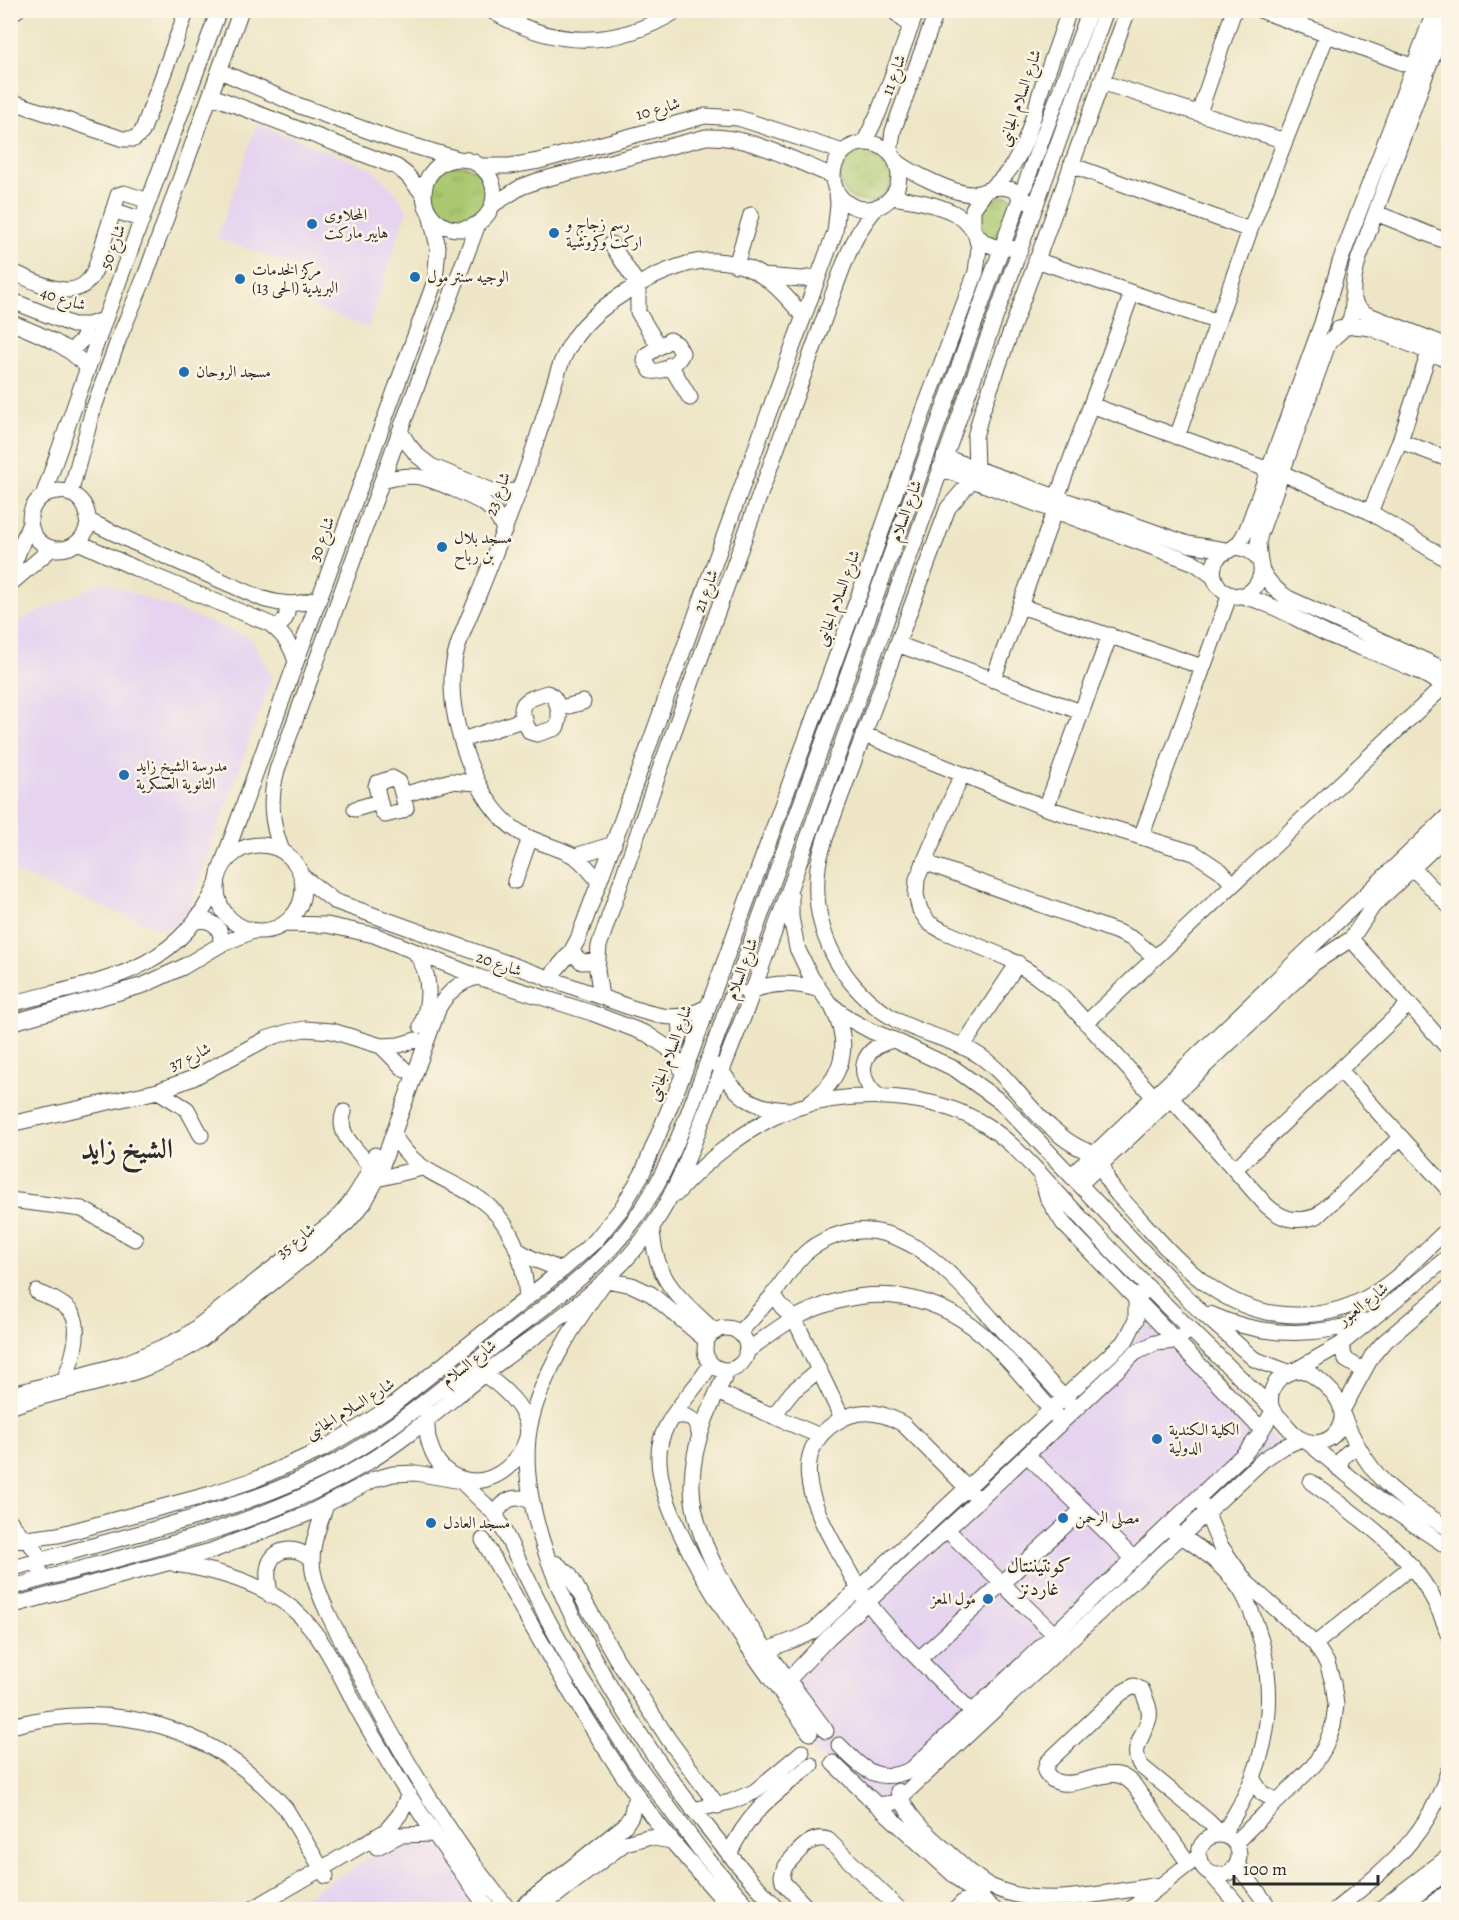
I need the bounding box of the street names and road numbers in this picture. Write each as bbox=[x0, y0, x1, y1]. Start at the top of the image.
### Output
street label: شارع السلام الجانبى bbox=[993, 47, 1050, 150]
street label: شارع 11 bbox=[876, 52, 913, 99]
street label: شارع 10 bbox=[633, 92, 683, 128]
street label: شارع 50 bbox=[95, 221, 133, 273]
street label: شارع 40 bbox=[37, 282, 89, 318]
street label: شارع 23 bbox=[480, 469, 518, 520]
street label: شارع السلام bbox=[885, 477, 930, 546]
street label: شارع 30 bbox=[304, 514, 342, 565]
street label: شارع السلام الجانبى bbox=[810, 547, 868, 650]
street label: شارع 21 bbox=[688, 567, 726, 616]
street label: شارع السلام bbox=[721, 935, 766, 1004]
street label: شارع 20 bbox=[473, 946, 525, 984]
street label: شارع السلام الجانبى bbox=[642, 1002, 700, 1105]
street label: شارع 37 bbox=[165, 1037, 216, 1078]
street label: شارع 35 bbox=[272, 1218, 321, 1265]
street label: شارع العبور bbox=[1331, 1277, 1394, 1334]
street label: شارع السلام bbox=[437, 1334, 503, 1394]
street label: شارع السلام الجانبى bbox=[301, 1373, 400, 1448]

